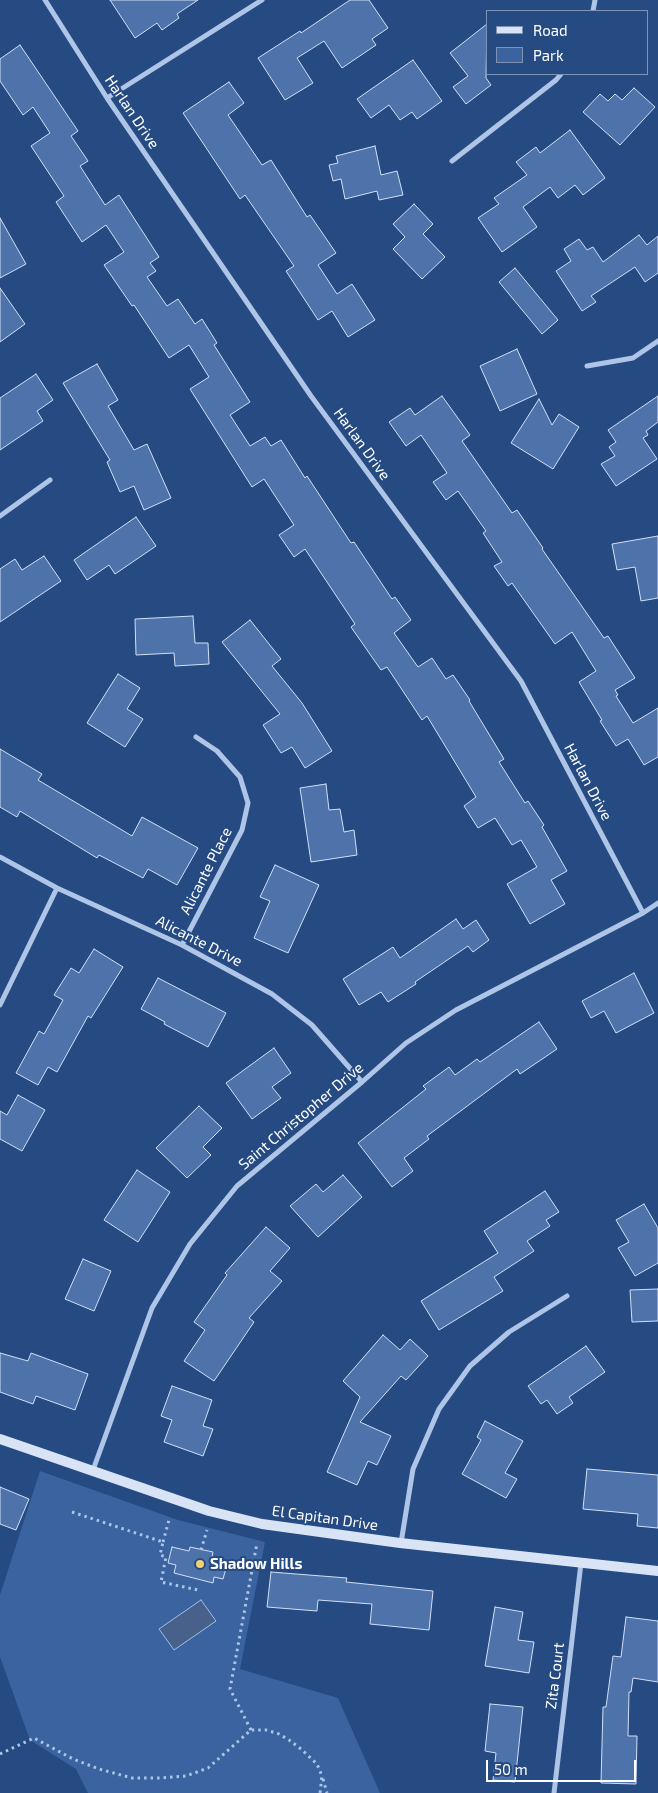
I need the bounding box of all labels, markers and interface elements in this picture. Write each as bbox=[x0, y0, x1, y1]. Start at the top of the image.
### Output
legend bbox=[486, 10, 648, 75]
text: Road bbox=[533, 21, 568, 39]
text: Park bbox=[533, 46, 564, 64]
street label: Harlan Drive bbox=[101, 72, 163, 152]
street label: Harlan Drive bbox=[330, 404, 394, 484]
street label: Harlan Drive bbox=[560, 740, 616, 824]
street label: Alicante Place bbox=[176, 824, 236, 918]
street label: Alicante Drive bbox=[153, 912, 245, 970]
street label: Saint Christopher Drive bbox=[235, 1059, 367, 1173]
street label: El Capitan Drive bbox=[271, 1502, 379, 1534]
place label: Shadow Hills bbox=[210, 1555, 302, 1573]
marker: Shadow Hills bbox=[194, 1558, 206, 1570]
street label: Zita Court bbox=[542, 1642, 568, 1710]
scale bar bbox=[488, 1750, 638, 1782]
text: 50 m bbox=[494, 1760, 528, 1778]

